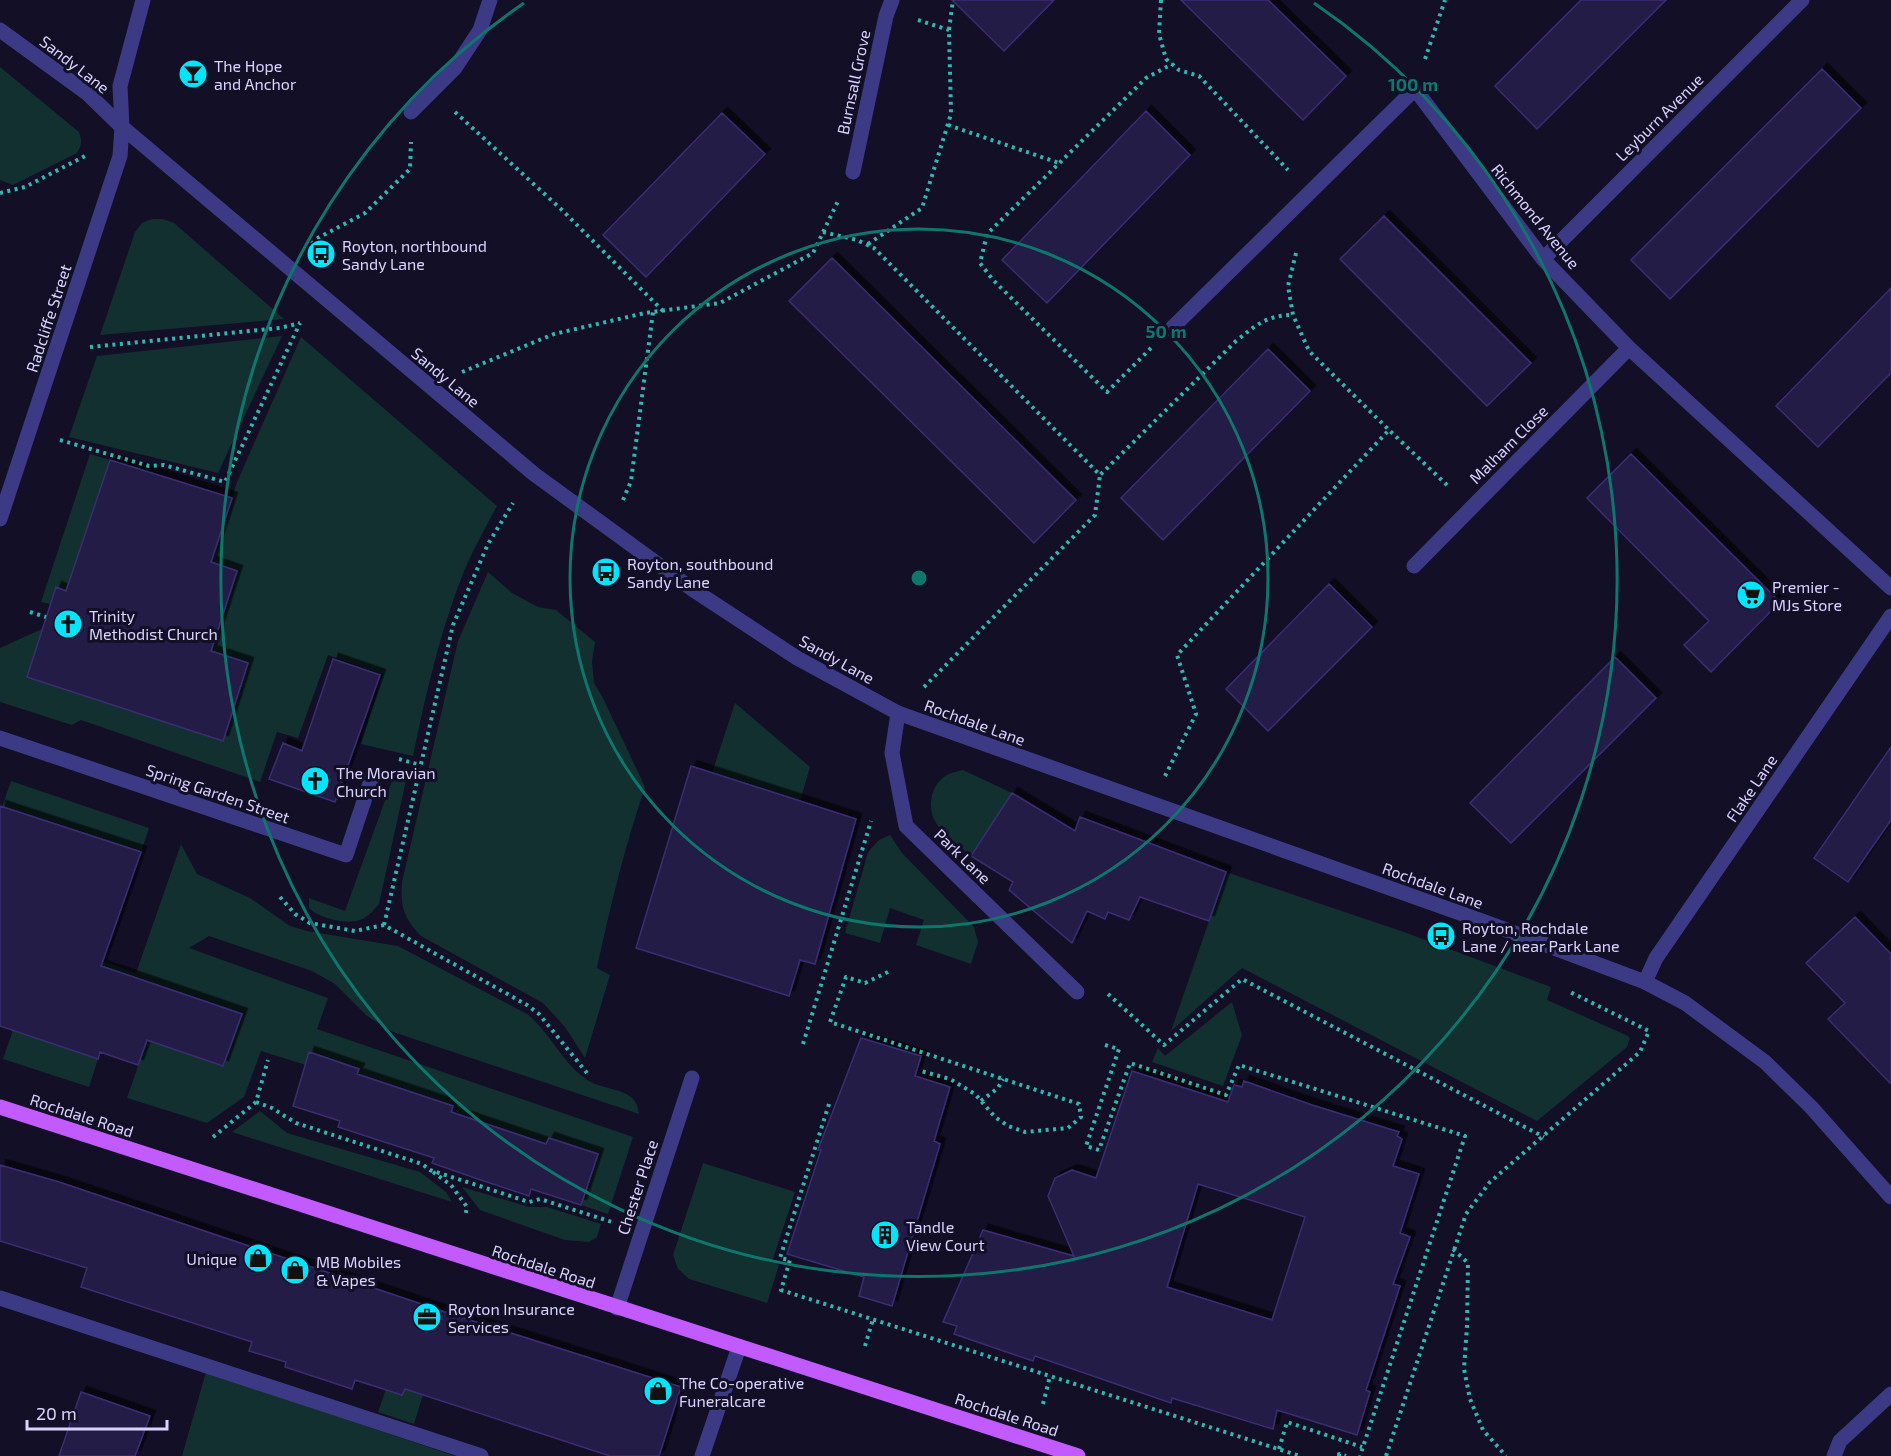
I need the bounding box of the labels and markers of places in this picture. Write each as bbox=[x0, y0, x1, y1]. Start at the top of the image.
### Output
place label: The Hope and Anchor bbox=[214, 56, 297, 93]
bar icon: The Hope and Anchor bbox=[177, 58, 209, 90]
place label: Royton, northbound Sandy Lane bbox=[342, 236, 487, 273]
bus stop icon: Royton, northbound Sandy Lane bbox=[305, 238, 337, 270]
place label: Royton, southbound Sandy Lane bbox=[627, 554, 773, 591]
bus stop icon: Royton, southbound Sandy Lane bbox=[590, 556, 622, 588]
centre of rings bbox=[909, 568, 929, 588]
place label: Premier - MJs Store bbox=[1772, 577, 1842, 614]
supermarket icon: Premier - MJs Store bbox=[1735, 579, 1767, 611]
place label: Trinity Methodist Church bbox=[89, 606, 218, 643]
church icon: Trinity Methodist Church bbox=[52, 608, 84, 640]
place label: The Moravian Church bbox=[336, 763, 436, 800]
church icon: The Moravian Church bbox=[299, 765, 331, 797]
place label: Royton, Rochdale Lane / near Park Lane bbox=[1462, 918, 1620, 955]
bus stop icon: Royton, Rochdale Lane / near Park Lane bbox=[1425, 920, 1457, 952]
place label: Tandle View Court bbox=[906, 1217, 985, 1254]
building icon: Tandle View Court bbox=[869, 1219, 901, 1251]
shop icon: Unique bbox=[242, 1242, 274, 1274]
place label: Unique bbox=[186, 1249, 237, 1268]
place label: MB Mobiles & Vapes bbox=[316, 1252, 401, 1289]
shop icon: MB Mobiles & Vapes bbox=[279, 1254, 311, 1286]
place label: Royton Insurance Services bbox=[448, 1299, 575, 1336]
office icon: Royton Insurance Services bbox=[411, 1301, 443, 1333]
place label: The Co-operative Funeralcare bbox=[679, 1373, 804, 1410]
shop icon: The Co-operative Funeralcare bbox=[642, 1375, 674, 1407]

